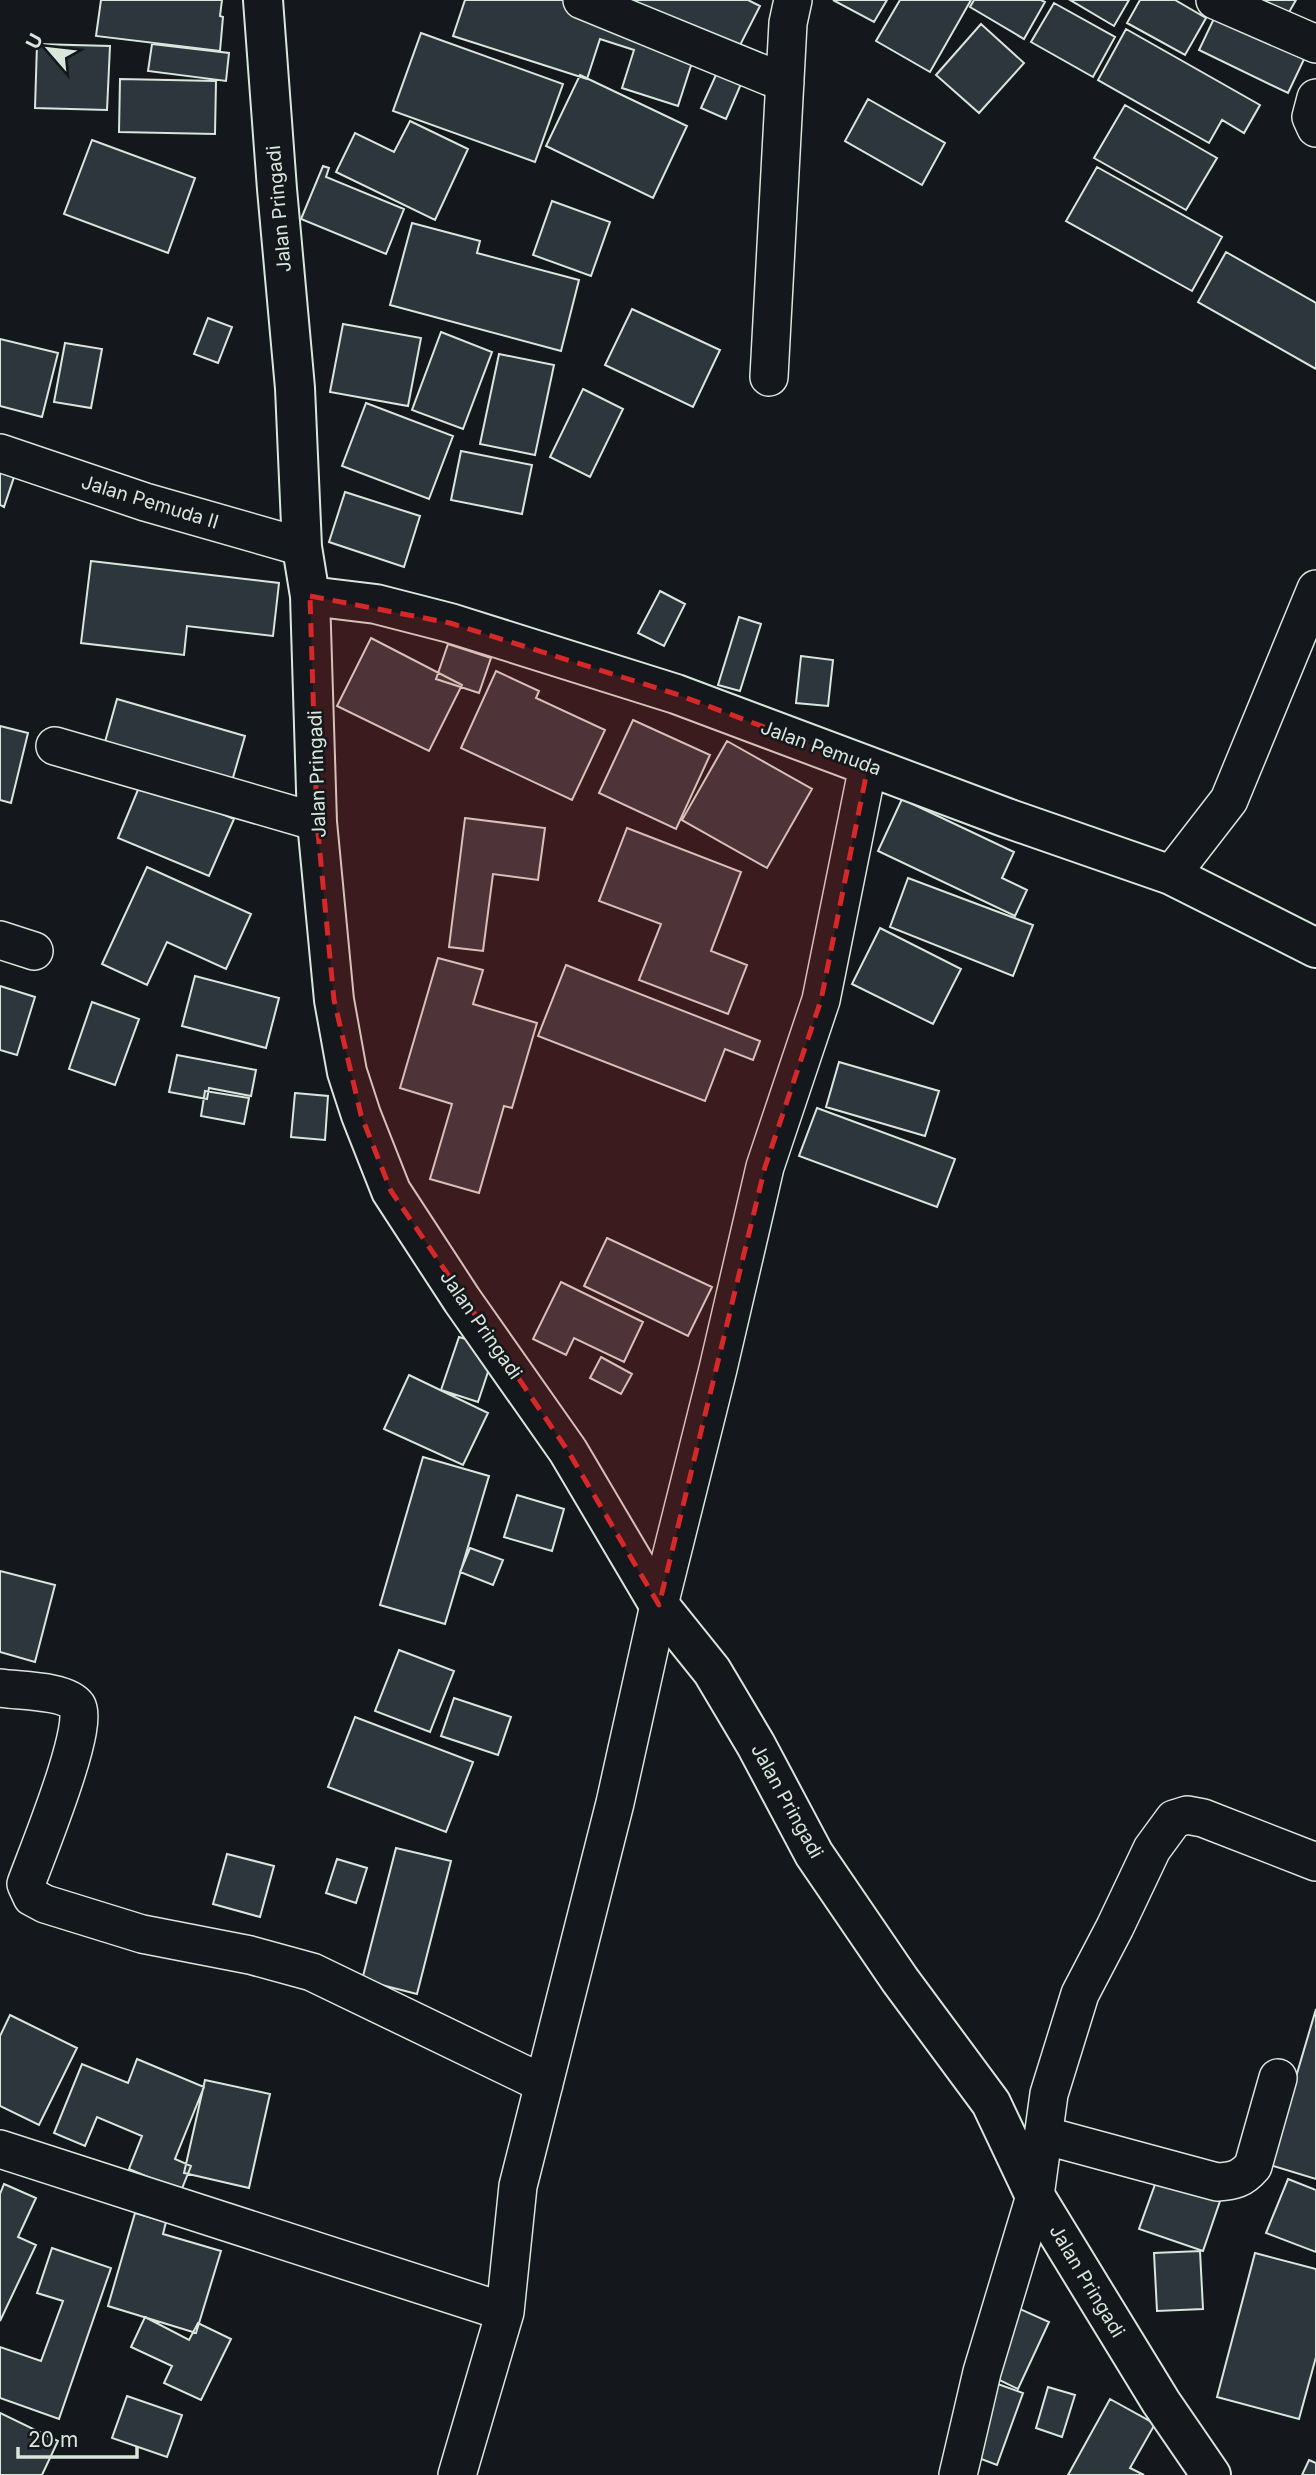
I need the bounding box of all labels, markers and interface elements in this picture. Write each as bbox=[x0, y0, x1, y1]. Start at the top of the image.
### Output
north arrow bbox=[14, 14, 84, 84]
text: U bbox=[21, 30, 48, 53]
street label: Jalan Pringadi bbox=[262, 145, 296, 273]
street label: Jalan Pemuda II bbox=[79, 470, 221, 534]
street label: Jalan Pringadi bbox=[303, 710, 331, 838]
street label: Jalan Pemuda bbox=[758, 716, 884, 780]
street label: Jalan Pringadi bbox=[435, 1266, 527, 1384]
street label: Jalan Pringadi bbox=[746, 1740, 828, 1862]
street label: Jalan Pringadi bbox=[1044, 2221, 1130, 2341]
scale bar bbox=[18, 2416, 136, 2460]
text: 20 m bbox=[28, 2427, 78, 2452]

